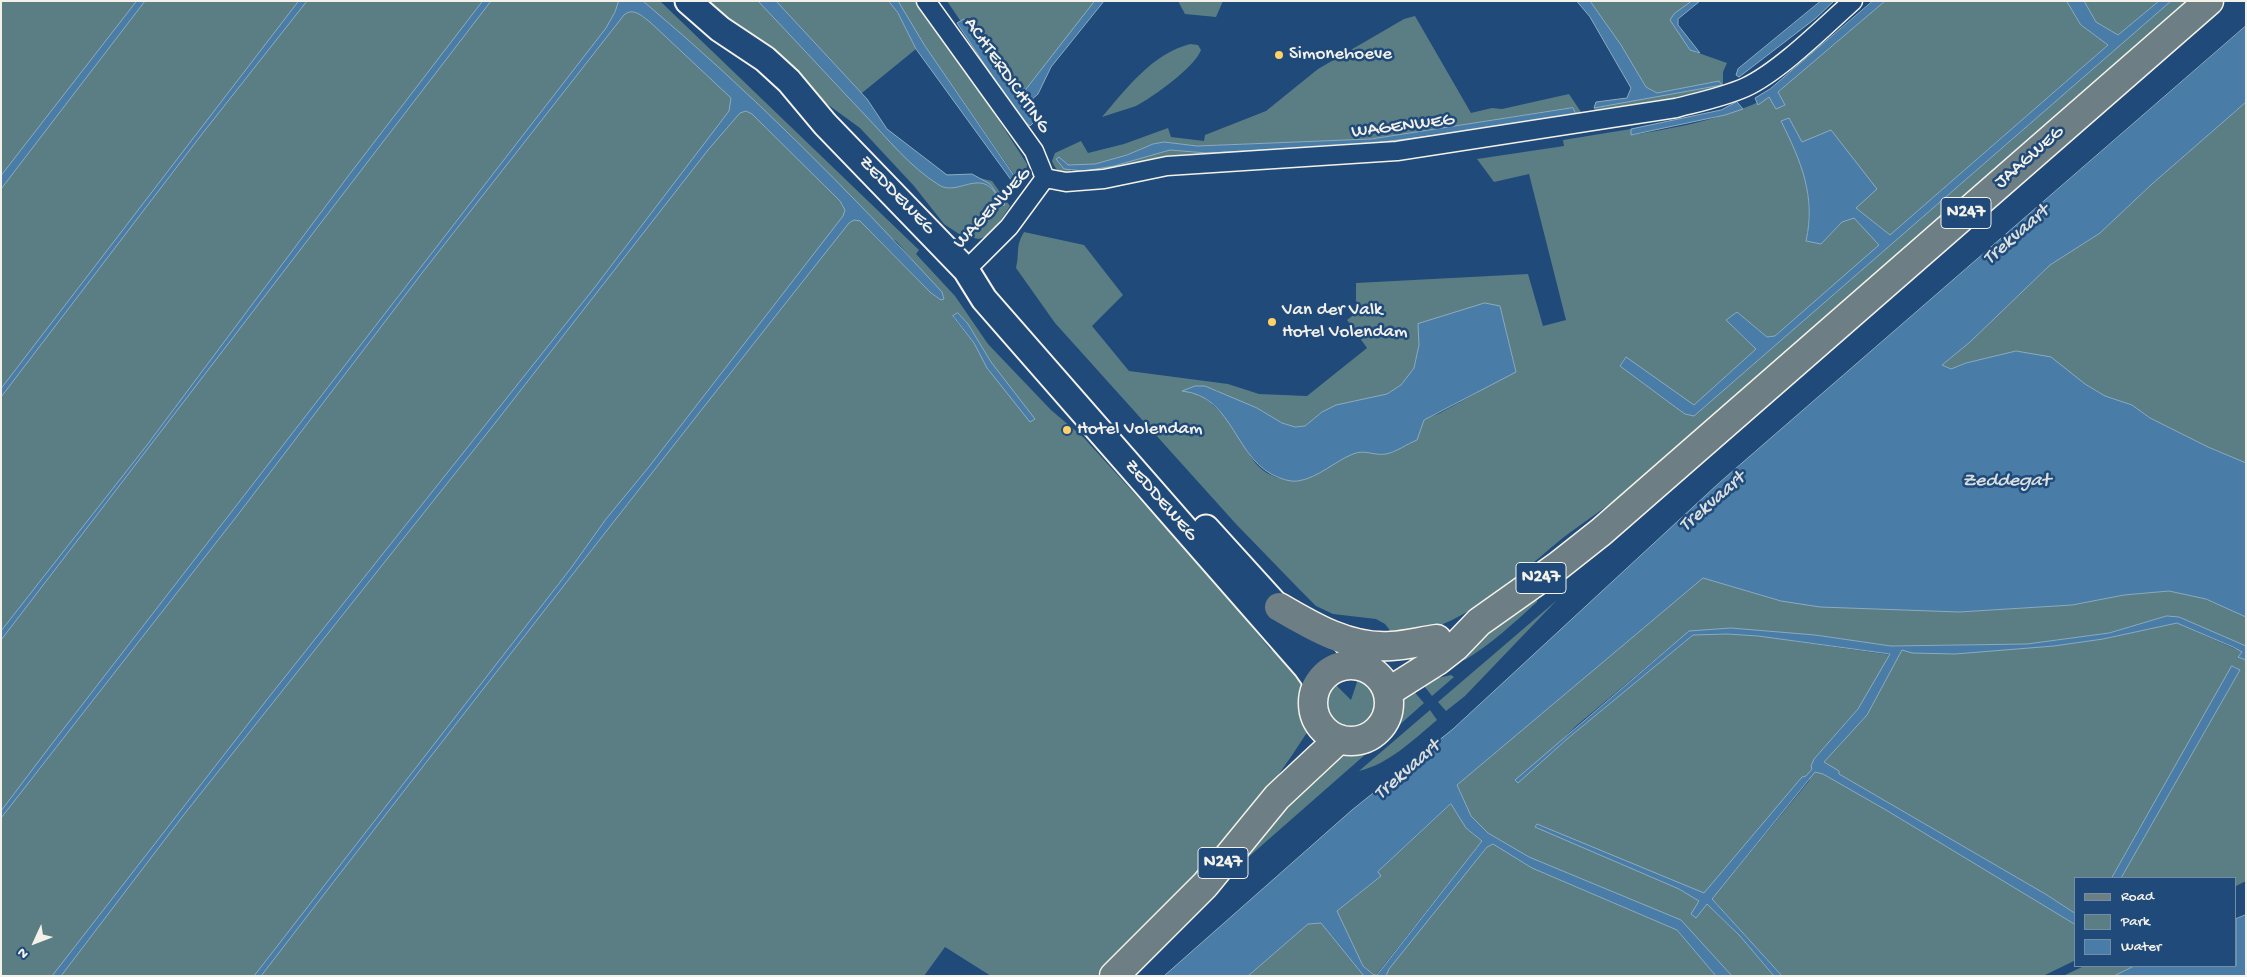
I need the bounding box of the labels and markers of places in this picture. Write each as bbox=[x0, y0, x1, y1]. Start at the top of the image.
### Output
place label: Simonehoeve bbox=[1289, 44, 1392, 66]
marker: Simonehoeve bbox=[1273, 49, 1285, 61]
place label: Van der Valk Hotel Volendam bbox=[1282, 300, 1408, 344]
marker: Van der Valk Hotel Volendam bbox=[1266, 316, 1278, 328]
place label: Hotel Volendam bbox=[1077, 419, 1203, 441]
marker: Hotel Volendam bbox=[1061, 424, 1073, 436]

